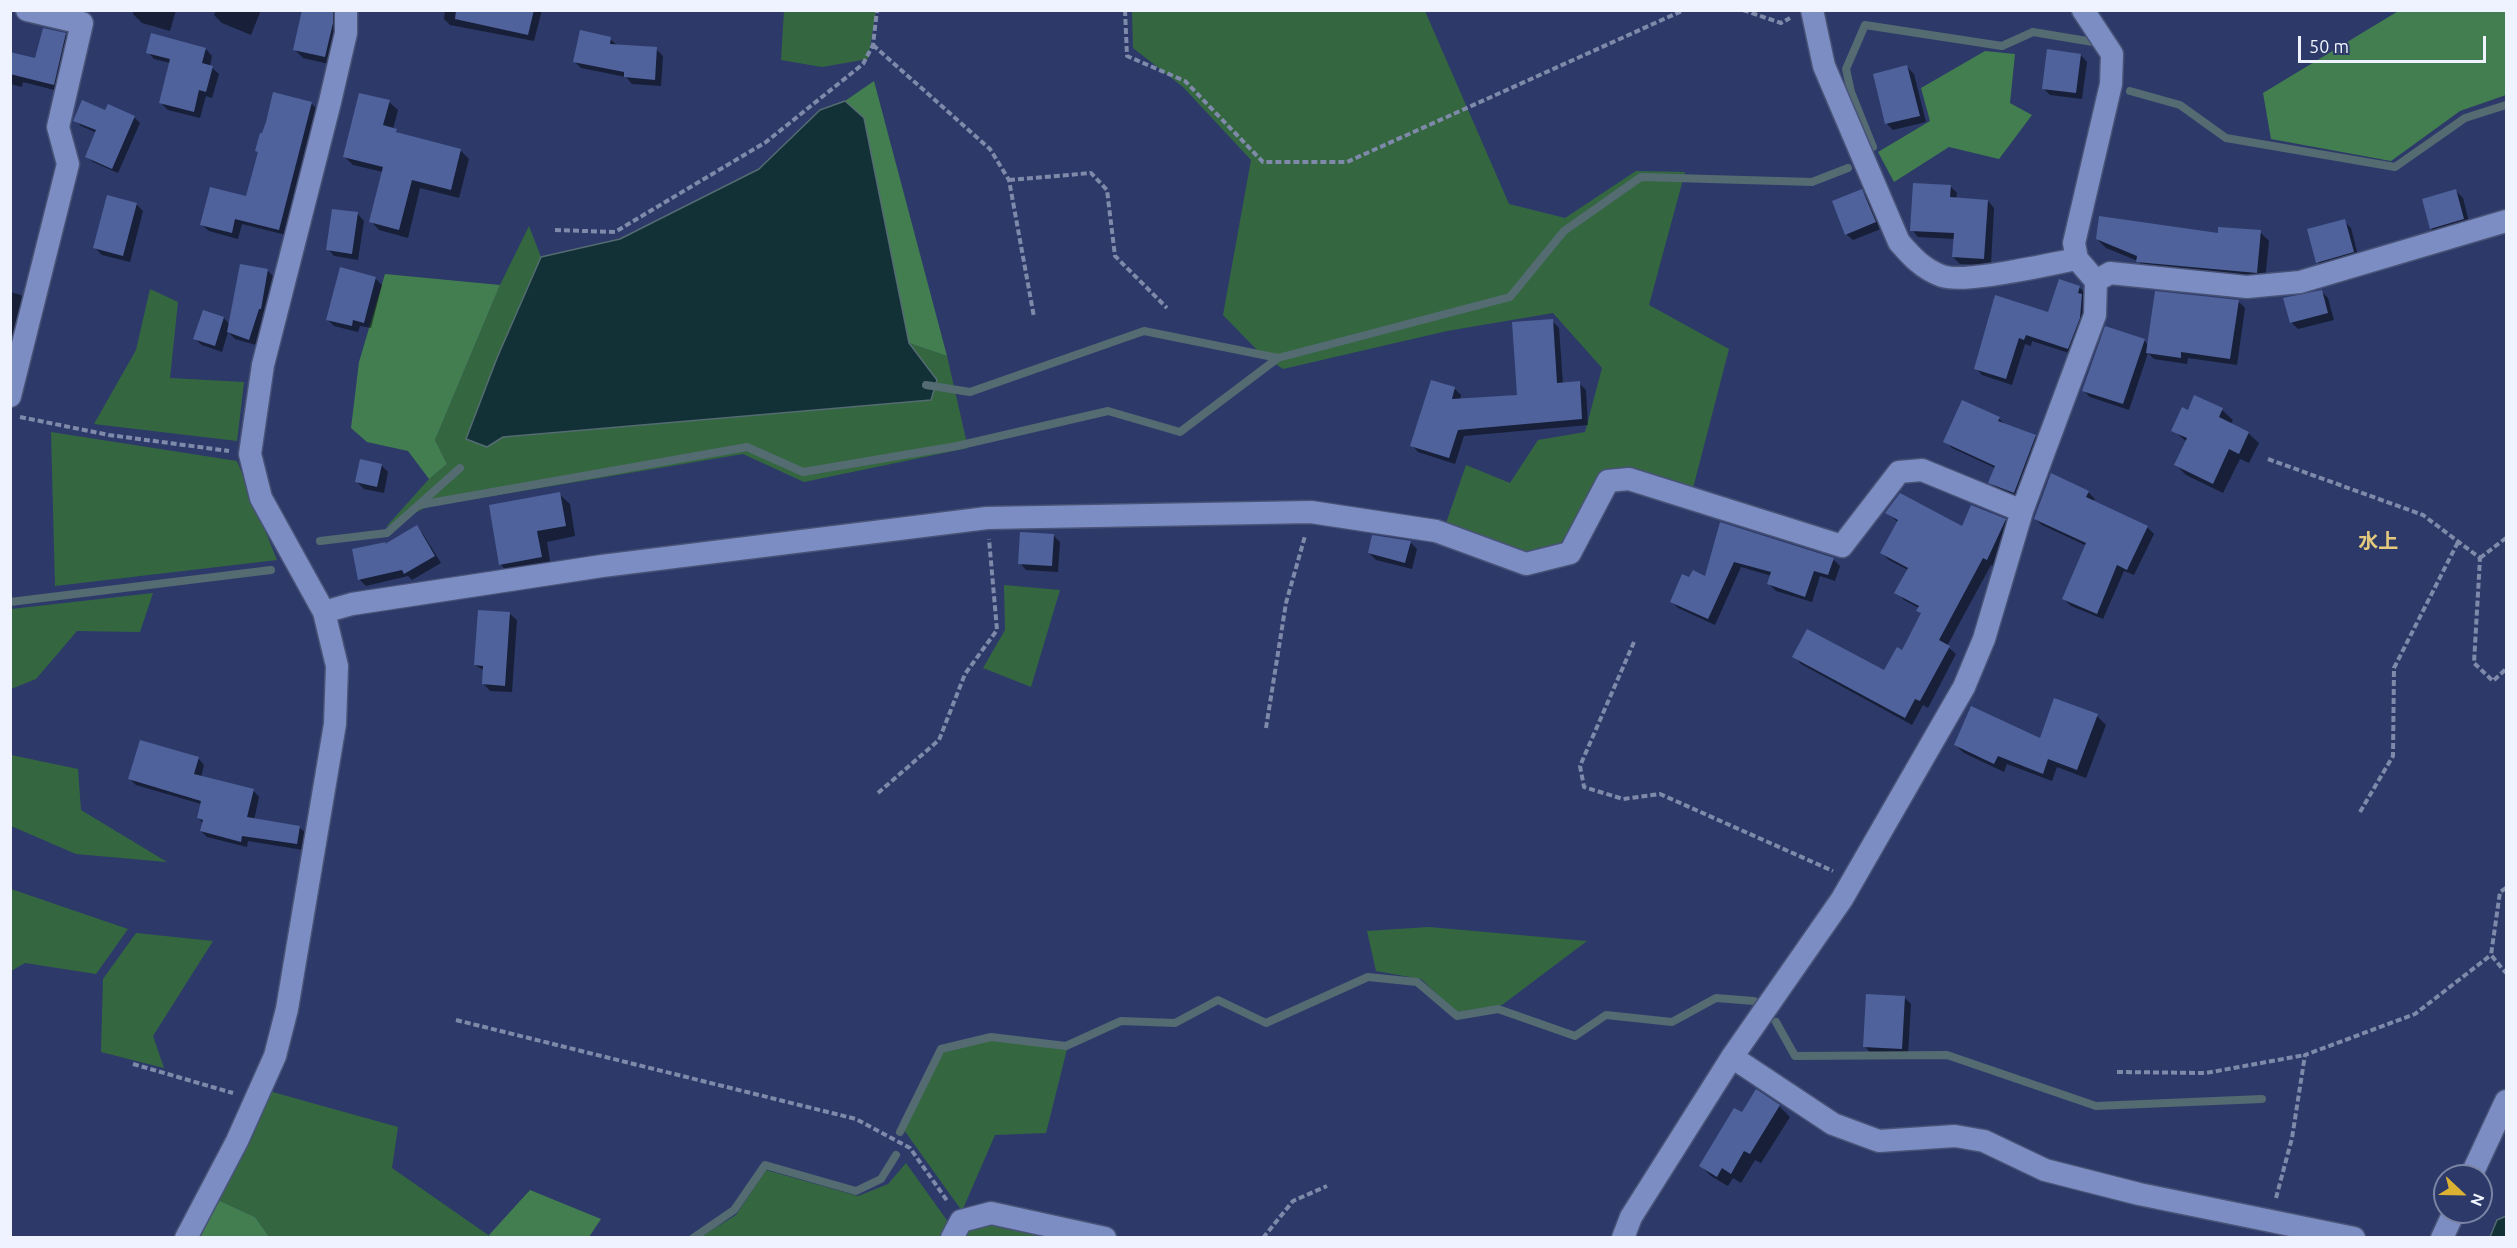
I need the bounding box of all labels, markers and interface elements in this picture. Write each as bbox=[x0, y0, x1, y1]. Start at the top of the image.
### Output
scale bar bbox=[2301, 24, 2488, 62]
text: 50 m bbox=[2309, 36, 2349, 56]
district label: 水上 bbox=[2358, 529, 2398, 553]
north arrow bbox=[2433, 1164, 2493, 1224]
text: N bbox=[2467, 1191, 2488, 1209]

